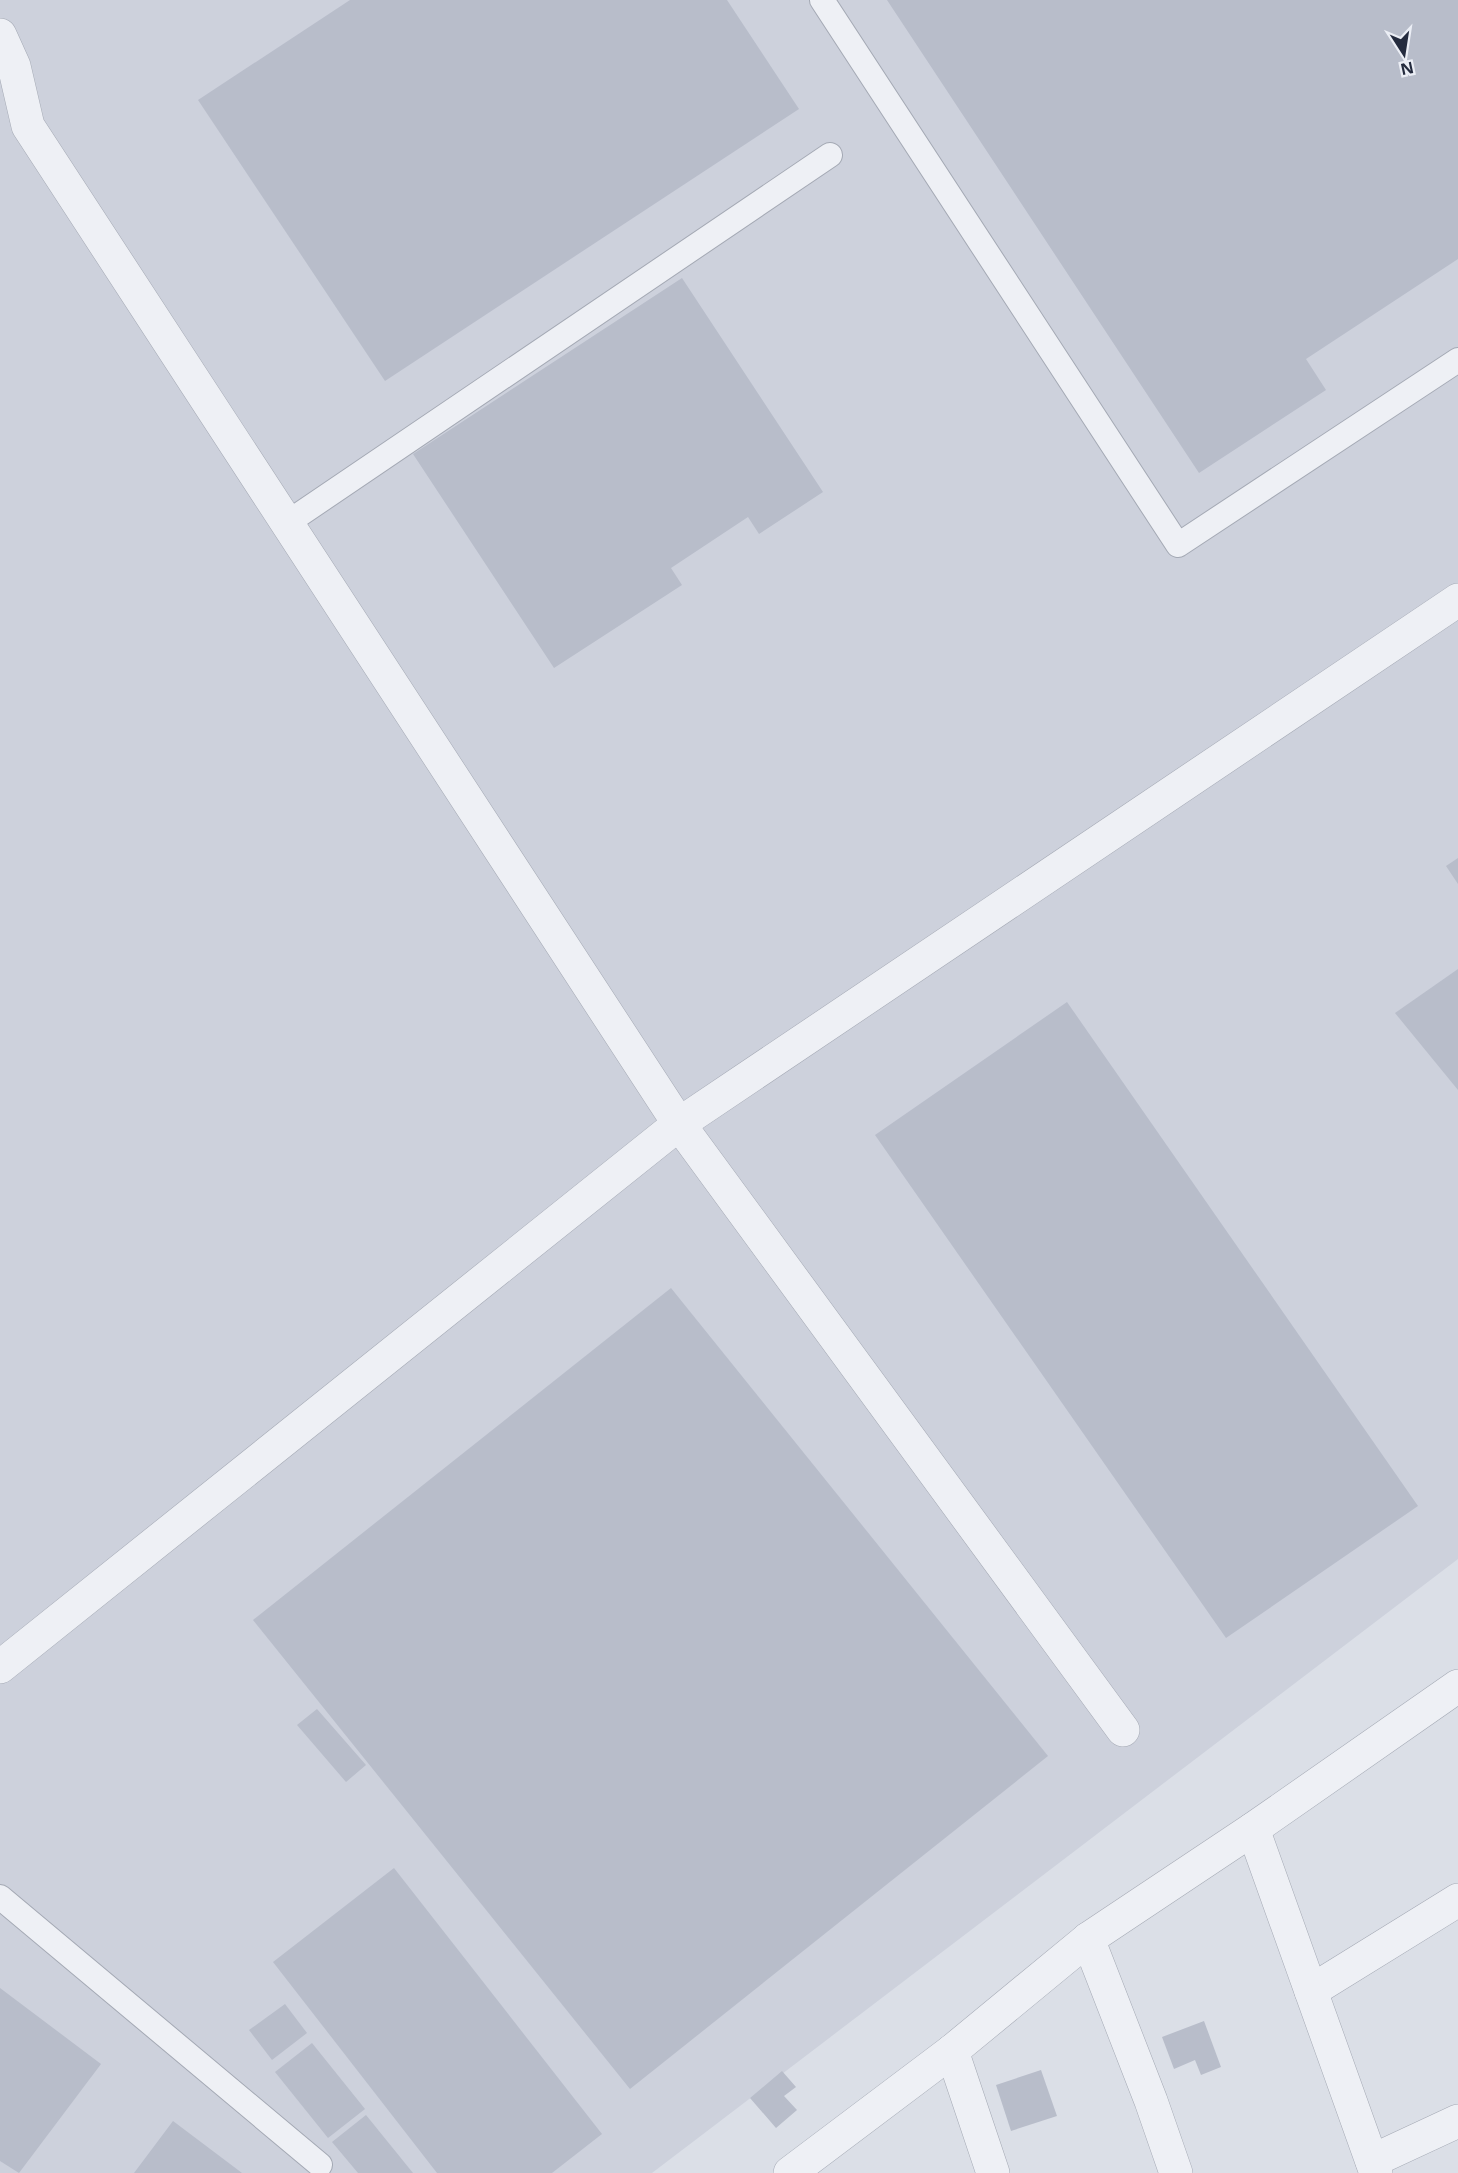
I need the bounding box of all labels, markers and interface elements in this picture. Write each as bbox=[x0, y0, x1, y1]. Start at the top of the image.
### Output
north arrow bbox=[1374, 24, 1434, 84]
text: N bbox=[1398, 57, 1416, 81]

